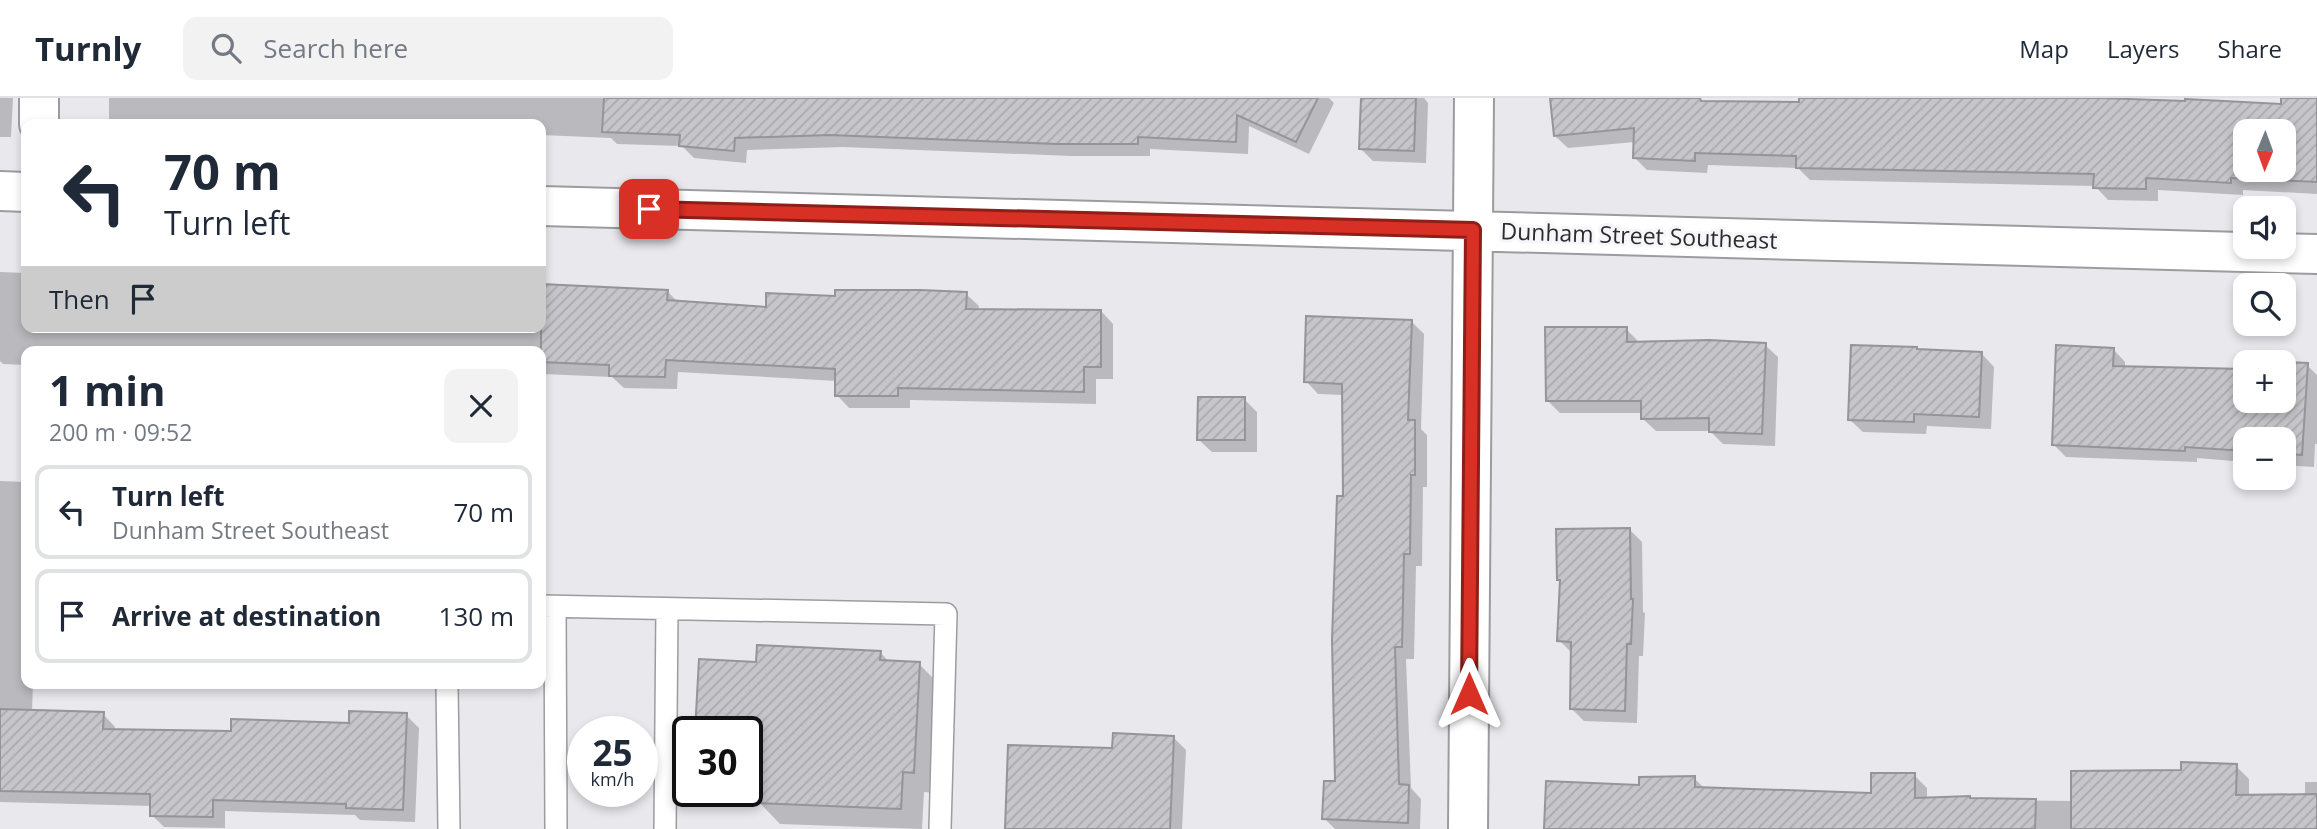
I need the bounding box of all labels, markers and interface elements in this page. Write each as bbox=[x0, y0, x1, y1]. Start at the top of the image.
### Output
search box bbox=[183, 17, 673, 80]
text: Turnly bbox=[35, 26, 141, 71]
icon: search bbox=[207, 29, 245, 67]
text: Search here bbox=[263, 30, 408, 66]
text: Map bbox=[2019, 32, 2069, 65]
text: Layers bbox=[2107, 32, 2180, 65]
text: Share bbox=[2218, 32, 2282, 65]
north arrow bbox=[2233, 119, 2296, 182]
map controls bbox=[2233, 119, 2296, 490]
text: 70 m bbox=[164, 138, 281, 204]
icon: left bbox=[49, 147, 140, 238]
pin bbox=[619, 179, 679, 239]
icon: arrive bbox=[630, 190, 668, 228]
button: sound bbox=[2233, 196, 2296, 259]
text: Turn left bbox=[164, 201, 290, 244]
street label: Dunham Street Southeast bbox=[1500, 214, 1778, 256]
button: search bbox=[2233, 273, 2296, 336]
icon: arrive bbox=[124, 280, 162, 318]
text: Then bbox=[49, 281, 110, 317]
button: + bbox=[2233, 350, 2296, 413]
text: 1 min bbox=[49, 361, 166, 418]
button: close bbox=[444, 369, 518, 443]
text: 200 m · 09:52 bbox=[49, 416, 192, 448]
button: − bbox=[2233, 427, 2296, 490]
text: Turn left bbox=[112, 478, 224, 514]
icon: left bbox=[53, 493, 91, 531]
text: 70 m bbox=[453, 494, 514, 530]
text: Dunham Street Southeast bbox=[112, 514, 389, 546]
icon: arrive bbox=[53, 597, 91, 635]
text: Arrive at destination bbox=[112, 598, 381, 634]
text: 130 m bbox=[439, 598, 514, 634]
position arrow bbox=[1432, 657, 1506, 731]
speed limit sign: 30 bbox=[672, 716, 763, 807]
text: 25 bbox=[592, 729, 633, 776]
text: km/h bbox=[591, 767, 634, 791]

